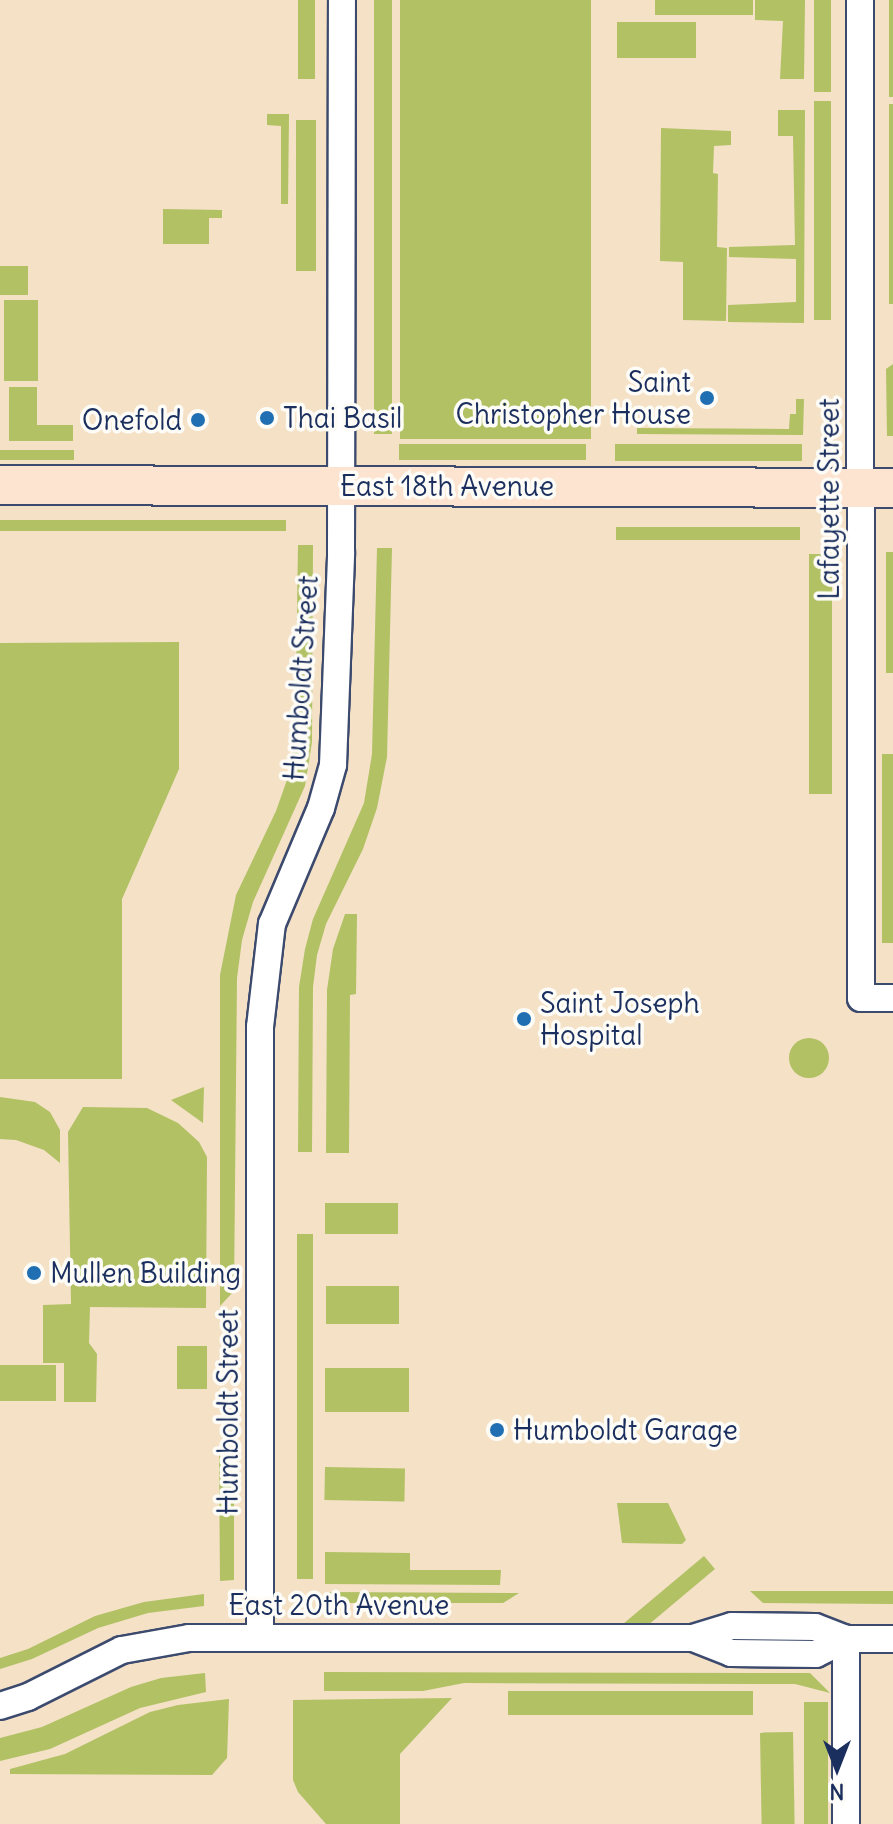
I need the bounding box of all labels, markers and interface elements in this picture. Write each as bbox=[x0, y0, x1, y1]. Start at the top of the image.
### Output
place label: Saint Christopher House bbox=[455, 365, 691, 431]
marker: Saint Christopher House bbox=[698, 389, 716, 407]
street label: Lafayette Street bbox=[812, 398, 846, 600]
place label: Thai Basil bbox=[283, 401, 402, 435]
place label: Onefold bbox=[82, 403, 182, 437]
marker: Thai Basil bbox=[258, 409, 276, 427]
marker: Onefold bbox=[189, 411, 207, 429]
street label: East 18th Avenue bbox=[340, 469, 554, 503]
street label: Humboldt Street bbox=[277, 574, 325, 782]
place label: Saint Joseph Hospital bbox=[540, 986, 700, 1052]
marker: Saint Joseph Hospital bbox=[515, 1010, 533, 1028]
place label: Mullen Building bbox=[50, 1256, 241, 1290]
marker: Mullen Building bbox=[25, 1264, 43, 1282]
street label: Humboldt Street bbox=[211, 1309, 245, 1515]
place label: Humboldt Garage bbox=[513, 1413, 738, 1447]
marker: Humboldt Garage bbox=[488, 1421, 506, 1439]
street label: East 20th Avenue bbox=[229, 1588, 449, 1622]
north arrow bbox=[797, 1728, 877, 1808]
text: N bbox=[829, 1778, 845, 1806]

